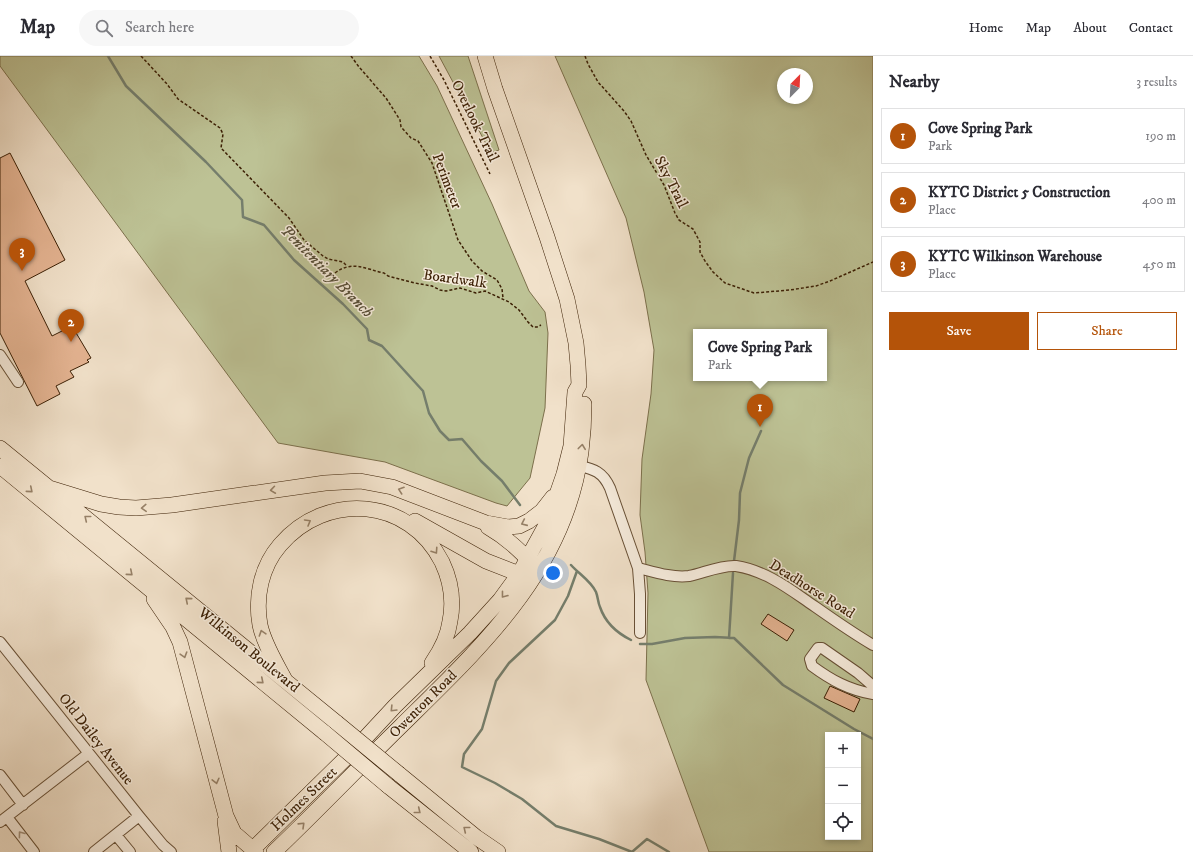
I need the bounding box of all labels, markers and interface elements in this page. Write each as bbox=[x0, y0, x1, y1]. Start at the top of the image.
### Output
search box bbox=[79, 10, 359, 46]
text: Map bbox=[20, 16, 55, 39]
icon: search bbox=[93, 17, 115, 39]
text: Search here bbox=[125, 18, 194, 37]
text: Home bbox=[969, 19, 1003, 37]
text: Map bbox=[1025, 19, 1051, 37]
text: About bbox=[1073, 19, 1107, 37]
text: Contact bbox=[1129, 19, 1173, 37]
north arrow bbox=[777, 68, 813, 104]
text: Nearby bbox=[889, 71, 939, 93]
text: 3 results bbox=[1136, 74, 1177, 90]
street label: Overlook Trail bbox=[447, 77, 503, 165]
text: Cove Spring Park bbox=[928, 119, 1032, 138]
text: 1 bbox=[901, 128, 905, 144]
text: 190 m bbox=[1145, 128, 1176, 144]
text: Park bbox=[928, 138, 952, 154]
street label: Perimeter bbox=[428, 150, 466, 212]
street label: Sky Trail bbox=[650, 153, 692, 212]
text: KYTC District 5 Construction bbox=[928, 183, 1110, 202]
text: 2 bbox=[900, 192, 906, 208]
text: 400 m bbox=[1142, 192, 1176, 208]
text: Place bbox=[928, 202, 956, 218]
water label: Penitentiary Branch bbox=[276, 220, 378, 322]
pin: 3 bbox=[9, 238, 35, 271]
text: KYTC Wilkinson Warehouse bbox=[928, 247, 1102, 266]
text: 3 bbox=[901, 256, 905, 272]
text: 450 m bbox=[1143, 256, 1176, 272]
street label: Boardwalk bbox=[422, 265, 489, 293]
text: Place bbox=[928, 266, 956, 282]
pin: 2 bbox=[58, 309, 84, 342]
button: Save bbox=[889, 312, 1029, 350]
button: Share bbox=[1037, 312, 1177, 350]
popup bbox=[693, 329, 827, 381]
text: Cove Spring Park bbox=[708, 338, 812, 357]
text: Park bbox=[708, 357, 732, 373]
pin: 1 bbox=[747, 394, 773, 427]
one-way arrow bbox=[577, 444, 586, 450]
one-way arrow bbox=[270, 485, 276, 494]
one-way arrow bbox=[26, 486, 33, 493]
one-way arrow bbox=[398, 487, 405, 495]
one-way arrow bbox=[141, 503, 147, 512]
one-way arrow bbox=[84, 516, 91, 523]
one-way arrow bbox=[521, 518, 528, 526]
one-way arrow bbox=[304, 519, 311, 526]
one-way arrow bbox=[430, 546, 437, 553]
street label: Deadhorse Road bbox=[766, 555, 859, 623]
your location bbox=[543, 563, 563, 583]
one-way arrow bbox=[126, 569, 133, 576]
one-way arrow bbox=[502, 590, 509, 597]
one-way arrow bbox=[185, 598, 193, 605]
street label: Wilkinson Boulevard bbox=[194, 603, 304, 697]
one-way arrow bbox=[259, 629, 267, 636]
one-way arrow bbox=[179, 651, 188, 658]
street label: Owenton Road bbox=[385, 666, 461, 742]
one-way arrow bbox=[257, 676, 264, 683]
street label: Old Dailey Avenue bbox=[54, 689, 138, 789]
one-way arrow bbox=[390, 704, 398, 712]
map controls bbox=[825, 732, 861, 840]
button: + bbox=[825, 732, 861, 768]
street label: Holmes Street bbox=[267, 762, 341, 835]
button: − bbox=[825, 768, 861, 804]
one-way arrow bbox=[211, 777, 220, 784]
button: locate bbox=[825, 804, 861, 840]
one-way arrow bbox=[414, 806, 421, 813]
one-way arrow bbox=[297, 822, 305, 830]
one-way arrow bbox=[464, 826, 471, 833]
one-way arrow bbox=[18, 832, 25, 839]

